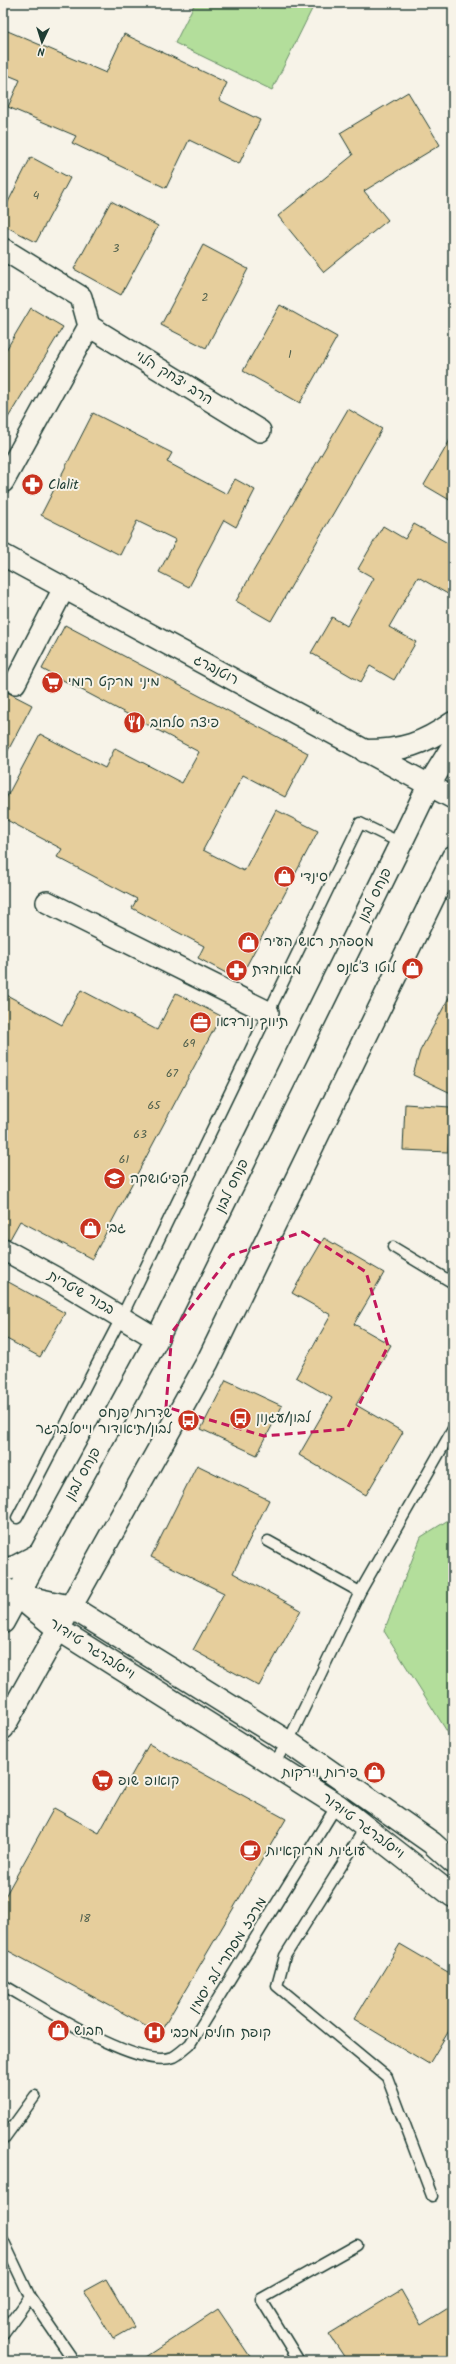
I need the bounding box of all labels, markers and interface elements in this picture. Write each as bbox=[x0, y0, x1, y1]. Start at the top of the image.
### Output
north arrow bbox=[22, 22, 62, 62]
text: N bbox=[37, 42, 45, 60]
house number: 4 bbox=[33, 186, 40, 205]
house number: 3 bbox=[113, 239, 120, 258]
house number: 2 bbox=[202, 288, 209, 307]
street label: הרב יצחק הלוי bbox=[131, 345, 217, 411]
house number: 1 bbox=[288, 345, 292, 364]
pharmacy icon: Clalit bbox=[20, 472, 46, 498]
place label: Clalit bbox=[48, 474, 79, 496]
street label: רוטנברג bbox=[190, 649, 242, 691]
supermarket icon: מיני מרקט רומי bbox=[39, 669, 65, 695]
place label: מיני מרקט רומי bbox=[68, 671, 160, 693]
restaurant icon: פיצה סלהוב bbox=[122, 710, 148, 736]
place label: פיצה סלהוב bbox=[150, 712, 219, 734]
shop icon: סינדי bbox=[271, 864, 297, 890]
street label: פנחס לבון bbox=[352, 864, 398, 926]
place label: סינדי bbox=[300, 866, 328, 888]
shop icon: מספרת ראש העיר bbox=[235, 929, 261, 955]
place label: מספרת ראש העיר bbox=[264, 931, 374, 953]
shop icon: לוטו צ'אנס bbox=[399, 955, 425, 981]
pharmacy icon: מאוחדת bbox=[223, 957, 249, 983]
place label: לוטו צ'אנס bbox=[337, 957, 397, 979]
place label: מאוחדת bbox=[252, 959, 302, 981]
office icon: תיווך נורדאו bbox=[188, 1009, 214, 1035]
place label: תיווך נורדאו bbox=[216, 1011, 288, 1033]
house number: 69 bbox=[183, 1034, 195, 1053]
house number: 67 bbox=[166, 1064, 179, 1083]
house number: 65 bbox=[147, 1096, 162, 1115]
house number: 63 bbox=[133, 1125, 147, 1144]
house number: 61 bbox=[119, 1150, 129, 1169]
street label: פנחס לבון bbox=[209, 1155, 255, 1217]
school or university icon: קפיטושקה bbox=[101, 1166, 127, 1192]
place label: קפיטושקה bbox=[130, 1168, 189, 1190]
shop icon: גבי bbox=[78, 1215, 104, 1241]
place label: גבי bbox=[106, 1217, 126, 1239]
street label: בכור שיטרית bbox=[43, 1264, 119, 1321]
place label: שדרות פנחס לבון/תיאודור וייסלברגר bbox=[36, 1402, 173, 1440]
bus stop icon: לבון/עגנון bbox=[228, 1405, 254, 1431]
place label: לבון/עגנון bbox=[256, 1407, 311, 1429]
bus stop icon: שדרות פנחס לבון/תיאודור וייסלברגר bbox=[175, 1408, 201, 1434]
street label: פנחס לבון bbox=[59, 1443, 107, 1505]
street label: וייסלברגר טיודור bbox=[44, 1613, 140, 1685]
shop icon: פירות וירקות bbox=[361, 1760, 387, 1786]
place label: פירות וירקות bbox=[280, 1762, 358, 1784]
supermarket icon: קואופ שופ bbox=[90, 1768, 116, 1794]
place label: קואופ שופ bbox=[118, 1770, 179, 1792]
street label: וייסלברגר טיודור bbox=[317, 1787, 409, 1865]
cafe icon: עוגיות מרוקאיות bbox=[238, 1838, 264, 1864]
place label: עוגיות מרוקאיות bbox=[265, 1840, 365, 1862]
street label: מרכז מסחרי לב יסמין bbox=[183, 1893, 273, 2017]
house number: 18 bbox=[80, 1909, 91, 1928]
shop icon: חבוש bbox=[46, 2018, 72, 2044]
place label: חבוש bbox=[74, 2020, 104, 2042]
hospital icon: קופת חולים מכבי bbox=[141, 2020, 167, 2046]
place label: קופת חולים מכבי bbox=[170, 2022, 271, 2044]

